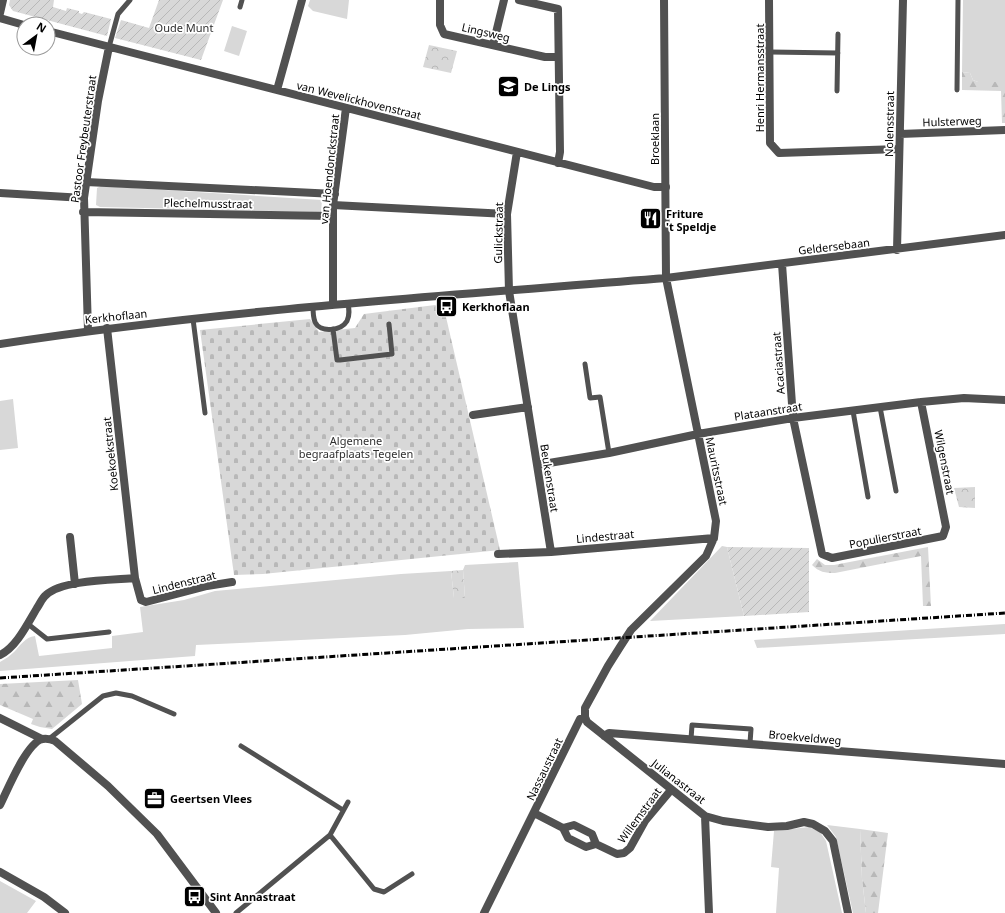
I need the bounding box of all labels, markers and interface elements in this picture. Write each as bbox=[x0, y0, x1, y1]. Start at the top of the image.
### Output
north arrow bbox=[16, 16, 56, 56]
text: N bbox=[34, 18, 49, 36]
street label: Lingsweg bbox=[460, 19, 512, 45]
park label: Oude Munt bbox=[155, 20, 213, 35]
street label: Henri Hermansstraat bbox=[752, 24, 767, 132]
school or university icon: De Lings bbox=[496, 73, 522, 99]
street label: Pastoor Freybeuterstraat bbox=[67, 74, 99, 204]
street label: van Wevelickhovenstraat bbox=[295, 77, 423, 123]
place label: De Lings bbox=[524, 79, 571, 94]
street label: Nolensstraat bbox=[881, 91, 897, 157]
street label: Hulsterweg bbox=[922, 112, 982, 130]
street label: van Hoendonckstraat bbox=[316, 113, 342, 225]
street label: Broeklaan bbox=[647, 113, 662, 165]
street label: Plechelmusstraat bbox=[163, 195, 253, 211]
street label: Gulickstraat bbox=[490, 202, 506, 264]
restaurant icon: Friture 't Speldje bbox=[637, 206, 663, 232]
place label: Friture 't Speldje bbox=[666, 206, 717, 234]
street label: Geldersebaan bbox=[797, 234, 871, 258]
bus stop icon: Kerkhoflaan bbox=[433, 293, 459, 319]
place label: Kerkhoflaan bbox=[462, 299, 530, 314]
street label: Kerkhoflaan bbox=[84, 305, 148, 327]
street label: Acaciastraat bbox=[768, 331, 788, 395]
street label: Plataanstraat bbox=[733, 398, 803, 424]
street label: Koekoekstraat bbox=[99, 416, 121, 492]
street label: Wilgenstraat bbox=[931, 428, 959, 496]
park label: Algemene begraafplaats Tegelen bbox=[299, 433, 413, 461]
street label: Mauritsstraat bbox=[702, 435, 732, 507]
street label: Beukenstraat bbox=[537, 443, 563, 513]
street label: Populierstraat bbox=[848, 523, 922, 551]
street label: Lindestraat bbox=[575, 526, 635, 546]
street label: Lindenstraat bbox=[151, 567, 217, 597]
street label: Broekveldweg bbox=[768, 726, 842, 748]
street label: Nassaustraat bbox=[522, 735, 566, 803]
street label: Julianastraat bbox=[648, 755, 709, 807]
street label: Willemstraat bbox=[614, 784, 664, 846]
office icon: Geertsen Vlees bbox=[141, 785, 167, 811]
place label: Geertsen Vlees bbox=[170, 791, 252, 806]
bus stop icon: Sint Annastraat bbox=[182, 883, 208, 909]
place label: Sint Annastraat bbox=[210, 889, 296, 904]

